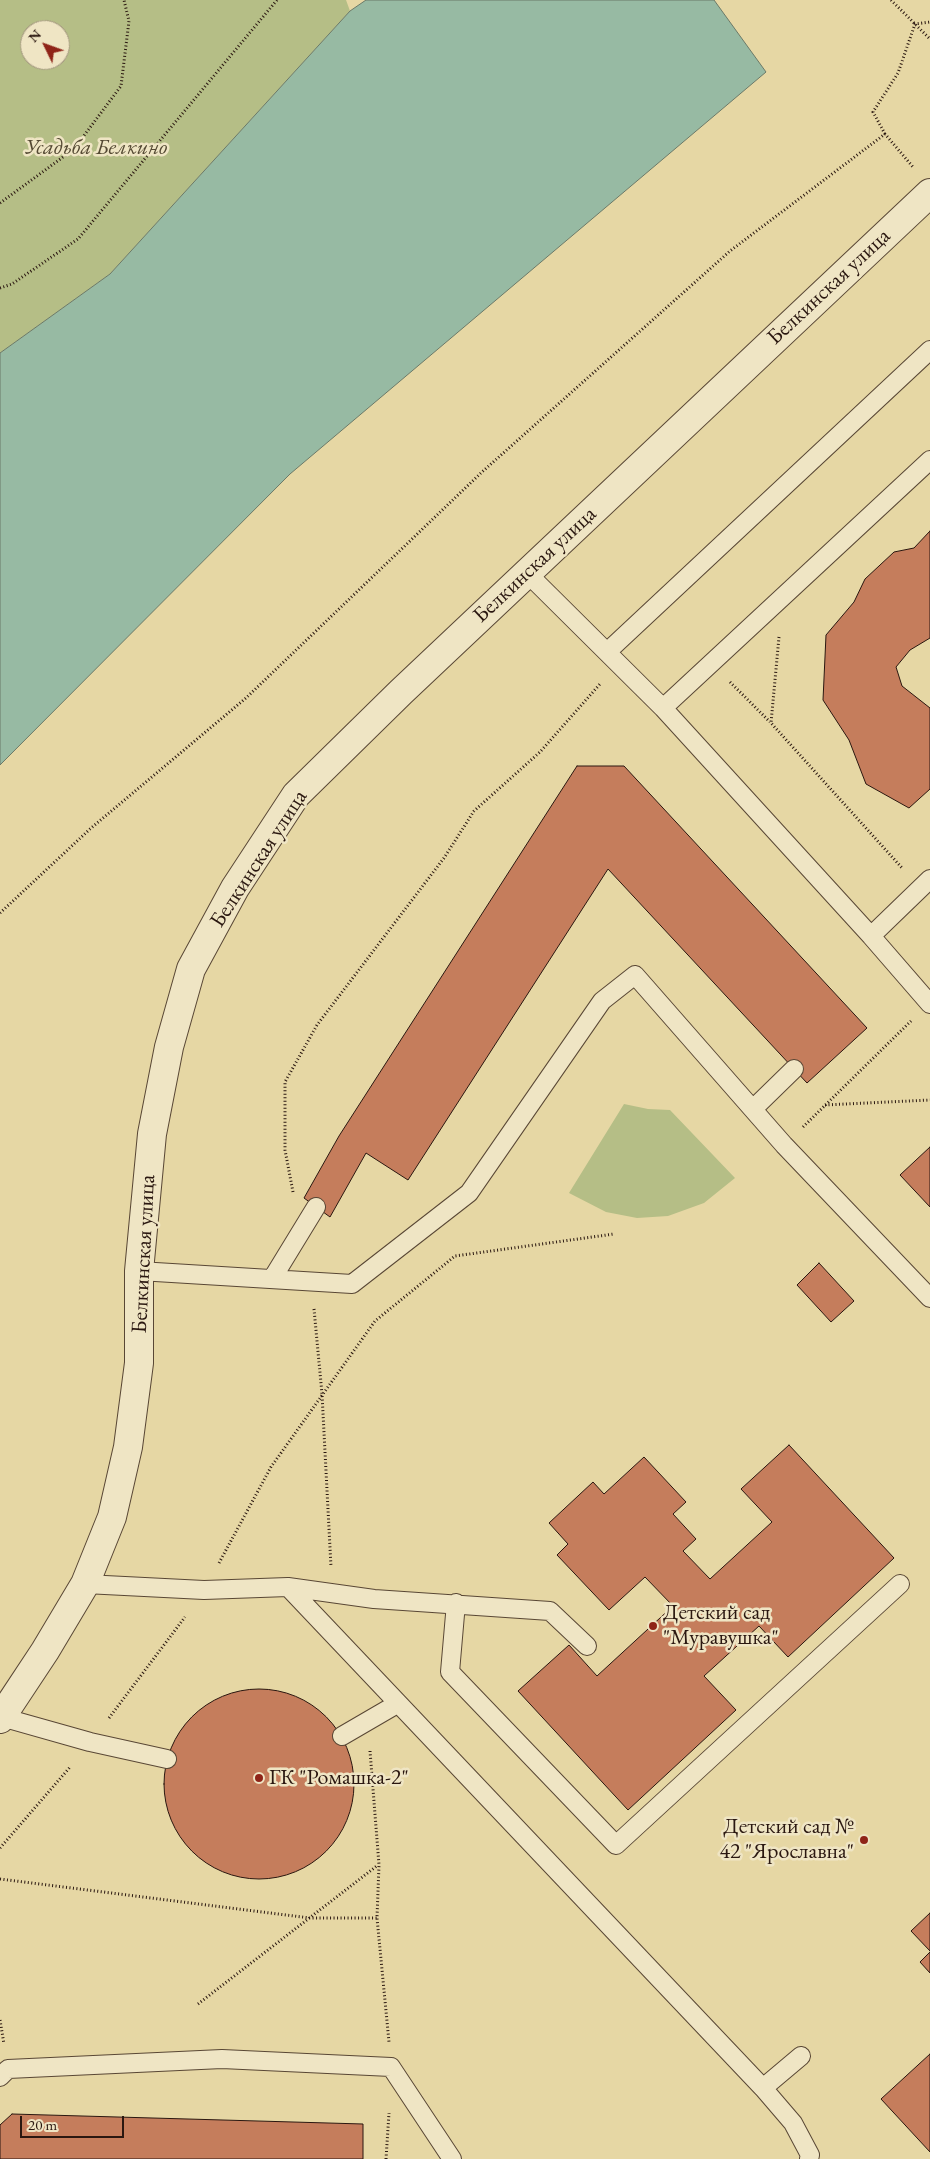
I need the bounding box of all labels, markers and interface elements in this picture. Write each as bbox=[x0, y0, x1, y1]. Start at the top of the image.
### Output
north arrow bbox=[20, 20, 70, 70]
text: N bbox=[24, 25, 45, 46]
park label: Усадьба Белкино bbox=[25, 135, 167, 161]
street label: Белкинская улица bbox=[762, 223, 896, 351]
street label: Белкинская улица bbox=[468, 501, 602, 629]
street label: Белкинская улица bbox=[205, 785, 313, 933]
street label: Белкинская улица bbox=[127, 1174, 161, 1334]
place label: Детский сад "Муравушка" bbox=[663, 1600, 779, 1652]
marker: Детский сад "Муравушка" bbox=[647, 1620, 659, 1632]
place label: ГК "Ромашка-2" bbox=[269, 1765, 409, 1791]
marker: ГК "Ромашка-2" bbox=[253, 1772, 265, 1784]
place label: Детский сад № 42 "Ярославна" bbox=[720, 1814, 854, 1865]
marker: Детский сад № 42 "Ярославна" bbox=[858, 1834, 870, 1846]
scale bar bbox=[22, 2106, 126, 2138]
text: 20 m bbox=[28, 2115, 57, 2134]

